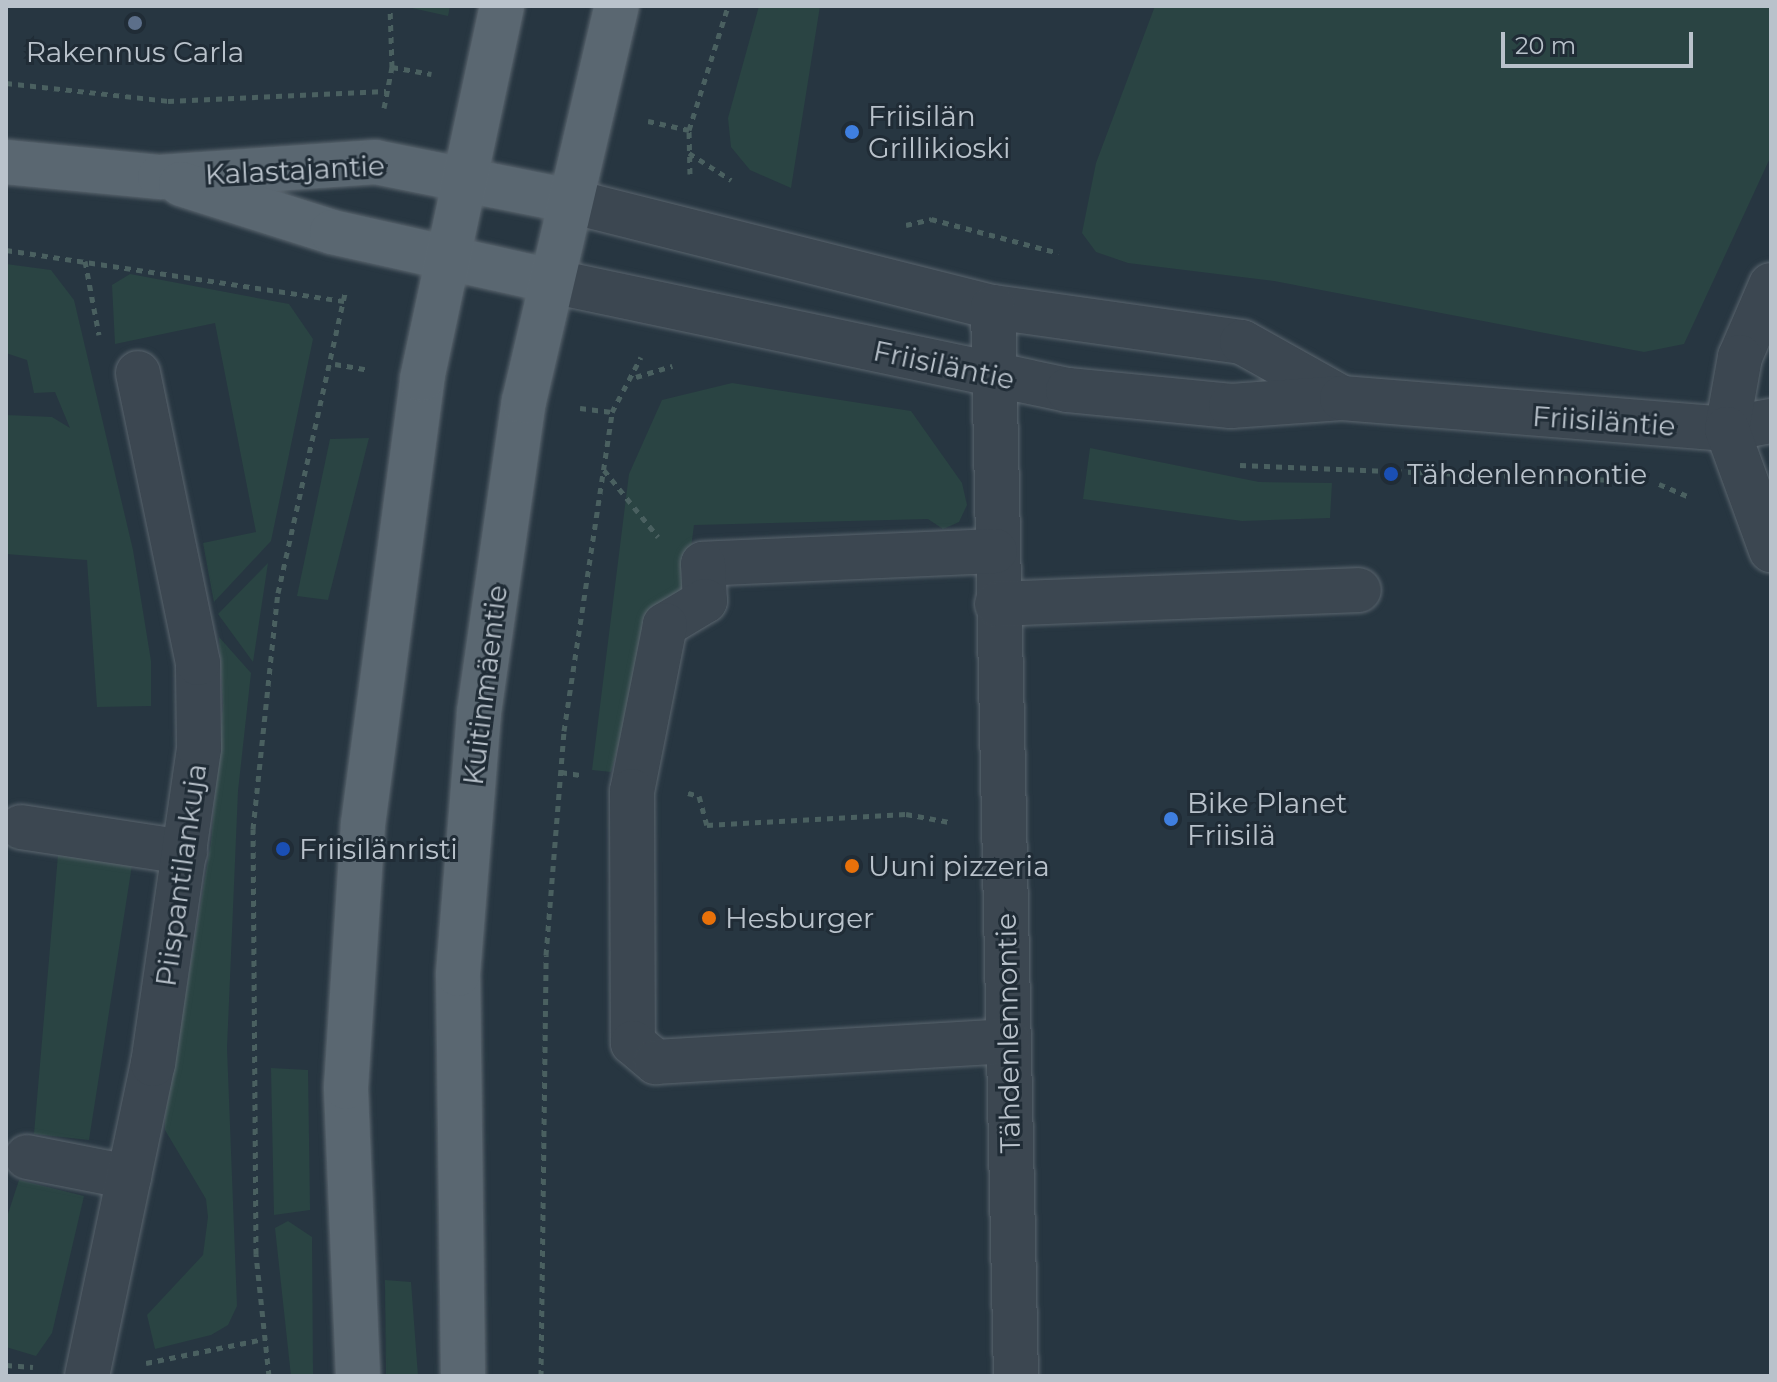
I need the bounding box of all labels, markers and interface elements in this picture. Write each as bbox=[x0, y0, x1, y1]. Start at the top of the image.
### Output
marker: Rakennus Carla bbox=[126, 14, 144, 32]
scale bar bbox=[1505, 16, 1697, 66]
text: 20 m bbox=[1515, 31, 1576, 60]
place label: Rakennus Carla bbox=[26, 35, 244, 69]
place label: Friisilän Grillikioski bbox=[868, 99, 1011, 165]
marker: Friisilän Grillikioski bbox=[843, 123, 861, 141]
street label: Kalastajantie bbox=[204, 149, 386, 191]
street label: Friisiläntie bbox=[870, 334, 1018, 396]
street label: Friisiläntie bbox=[1531, 399, 1677, 443]
place label: Tähdenlennontie bbox=[1407, 457, 1647, 491]
marker: Tähdenlennontie bbox=[1382, 465, 1400, 483]
street label: Kuitinmäentie bbox=[456, 583, 514, 787]
street label: Piispantilankuja bbox=[149, 761, 213, 989]
place label: Bike Planet Friisilä bbox=[1187, 786, 1347, 852]
marker: Bike Planet Friisilä bbox=[1162, 810, 1180, 828]
place label: Friisilänristi bbox=[299, 832, 458, 866]
marker: Friisilänristi bbox=[274, 840, 292, 858]
place label: Uuni pizzeria bbox=[868, 849, 1050, 883]
marker: Uuni pizzeria bbox=[843, 857, 861, 875]
place label: Hesburger bbox=[725, 901, 874, 935]
marker: Hesburger bbox=[700, 909, 718, 927]
street label: Tähdenlennontie bbox=[989, 913, 1027, 1153]

